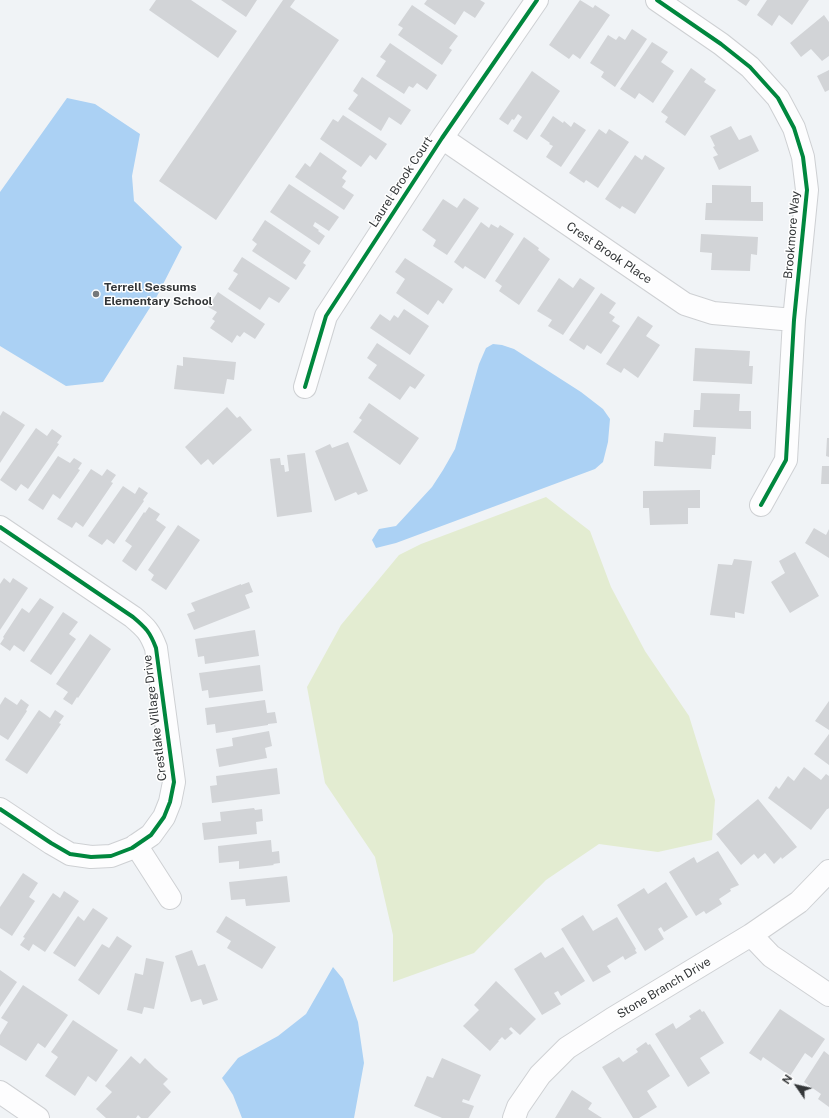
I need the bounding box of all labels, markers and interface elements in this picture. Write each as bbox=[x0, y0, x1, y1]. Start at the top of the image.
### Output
street label: Laurel Brook Court bbox=[366, 134, 436, 230]
street label: Brookmore Way bbox=[781, 190, 803, 280]
street label: Crest Brook Place bbox=[563, 219, 655, 287]
place label: Terrell Sessums Elementary School bbox=[104, 280, 213, 308]
marker: Terrell Sessums Elementary School bbox=[91, 289, 101, 299]
street label: Crestlake Village Drive bbox=[140, 654, 170, 782]
street label: Stone Branch Drive bbox=[615, 954, 713, 1022]
north arrow bbox=[777, 1066, 817, 1106]
text: N bbox=[780, 1072, 794, 1086]

